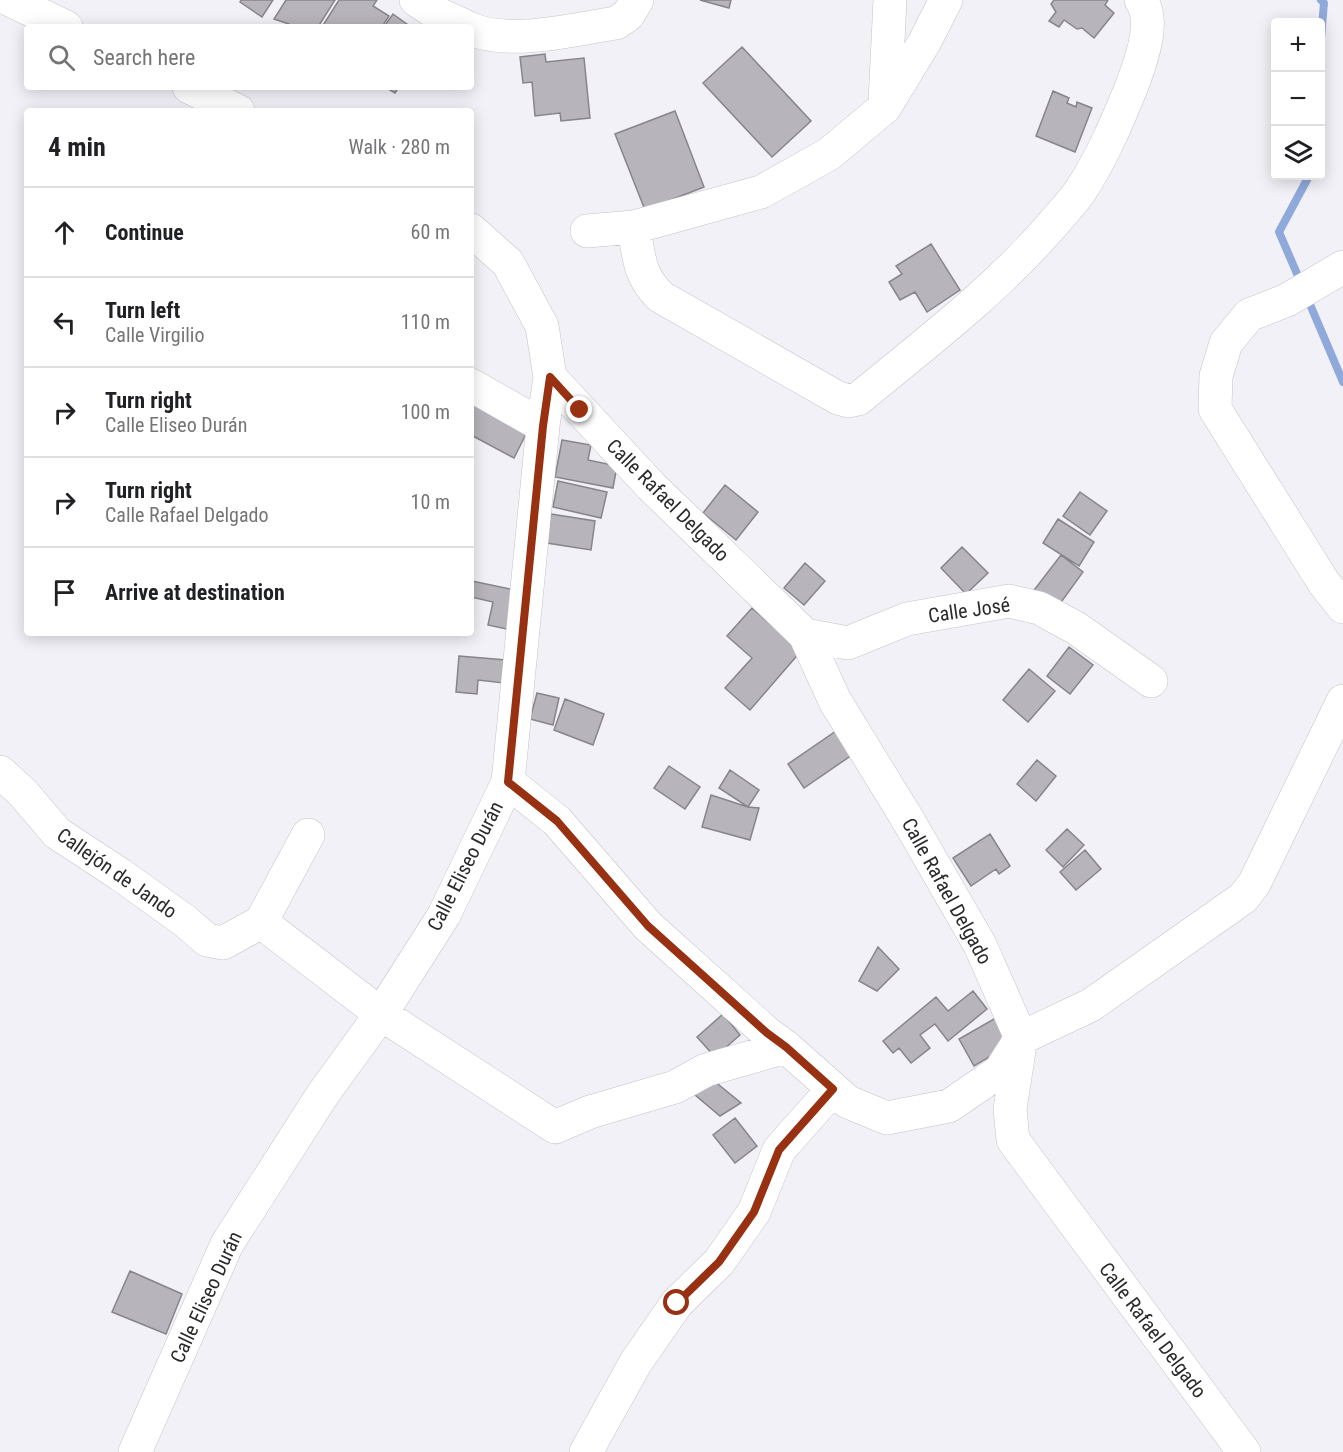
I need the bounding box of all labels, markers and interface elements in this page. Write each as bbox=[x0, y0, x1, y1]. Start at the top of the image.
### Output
map controls bbox=[1271, 18, 1325, 180]
button: + bbox=[1271, 18, 1325, 72]
search box bbox=[24, 24, 474, 90]
icon: search bbox=[45, 41, 78, 74]
text: Search here bbox=[93, 45, 195, 70]
button: − bbox=[1271, 72, 1325, 126]
button: layers bbox=[1271, 126, 1325, 180]
text: 4 min bbox=[48, 132, 106, 162]
text: Walk · 280 m bbox=[349, 135, 450, 159]
icon: ahead bbox=[48, 216, 81, 249]
text: Continue bbox=[105, 220, 184, 245]
text: 60 m bbox=[411, 220, 450, 244]
text: Turn left bbox=[105, 298, 180, 323]
icon: left bbox=[48, 306, 81, 339]
text: 110 m bbox=[401, 310, 450, 334]
text: Calle Virgilio bbox=[105, 323, 204, 347]
text: Turn right bbox=[105, 388, 192, 413]
icon: right bbox=[48, 396, 81, 429]
route end bbox=[566, 396, 592, 422]
text: 100 m bbox=[401, 400, 450, 424]
text: Calle Eliseo Durán bbox=[105, 413, 247, 437]
street label: Calle Rafael Delgado bbox=[602, 434, 734, 566]
text: Turn right bbox=[105, 478, 192, 503]
icon: right bbox=[48, 486, 81, 519]
text: 10 m bbox=[411, 490, 450, 514]
text: Calle Rafael Delgado bbox=[105, 503, 269, 527]
icon: arrive bbox=[48, 576, 81, 609]
text: Arrive at destination bbox=[105, 580, 285, 605]
street label: Calle José bbox=[927, 592, 1011, 628]
street label: Calle Eliseo Durán bbox=[422, 797, 508, 935]
street label: Calle Rafael Delgado bbox=[897, 814, 997, 968]
street label: Callejón de Jando bbox=[52, 823, 182, 923]
street label: Calle Eliseo Durán bbox=[165, 1227, 247, 1367]
street label: Calle Rafael Delgado bbox=[1094, 1257, 1212, 1403]
route start bbox=[663, 1289, 689, 1315]

